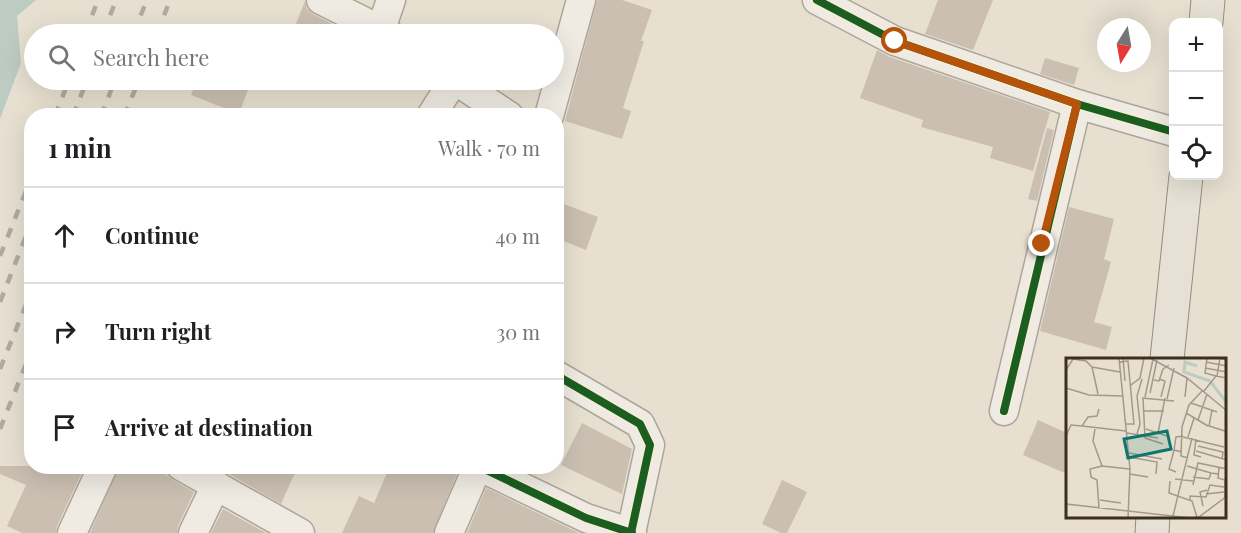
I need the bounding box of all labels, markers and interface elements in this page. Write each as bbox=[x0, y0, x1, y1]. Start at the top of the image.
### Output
north arrow bbox=[1097, 18, 1151, 72]
map controls bbox=[1169, 18, 1223, 180]
button: + bbox=[1169, 18, 1223, 72]
search box bbox=[24, 24, 564, 90]
route start bbox=[881, 27, 907, 53]
icon: search bbox=[45, 41, 78, 74]
text: Search here bbox=[93, 42, 209, 72]
button: − bbox=[1169, 72, 1223, 126]
button: locate bbox=[1169, 126, 1223, 180]
text: 1 min bbox=[48, 130, 112, 165]
text: Walk · 70 m bbox=[438, 134, 540, 161]
icon: ahead bbox=[48, 219, 81, 252]
text: Continue bbox=[105, 220, 199, 250]
text: 40 m bbox=[495, 222, 540, 249]
route end bbox=[1028, 230, 1054, 256]
icon: right bbox=[48, 315, 81, 348]
text: Turn right bbox=[105, 316, 211, 346]
text: 30 m bbox=[496, 318, 540, 345]
inset map bbox=[1066, 358, 1226, 518]
icon: arrive bbox=[48, 411, 81, 444]
text: Arrive at destination bbox=[105, 412, 313, 442]

